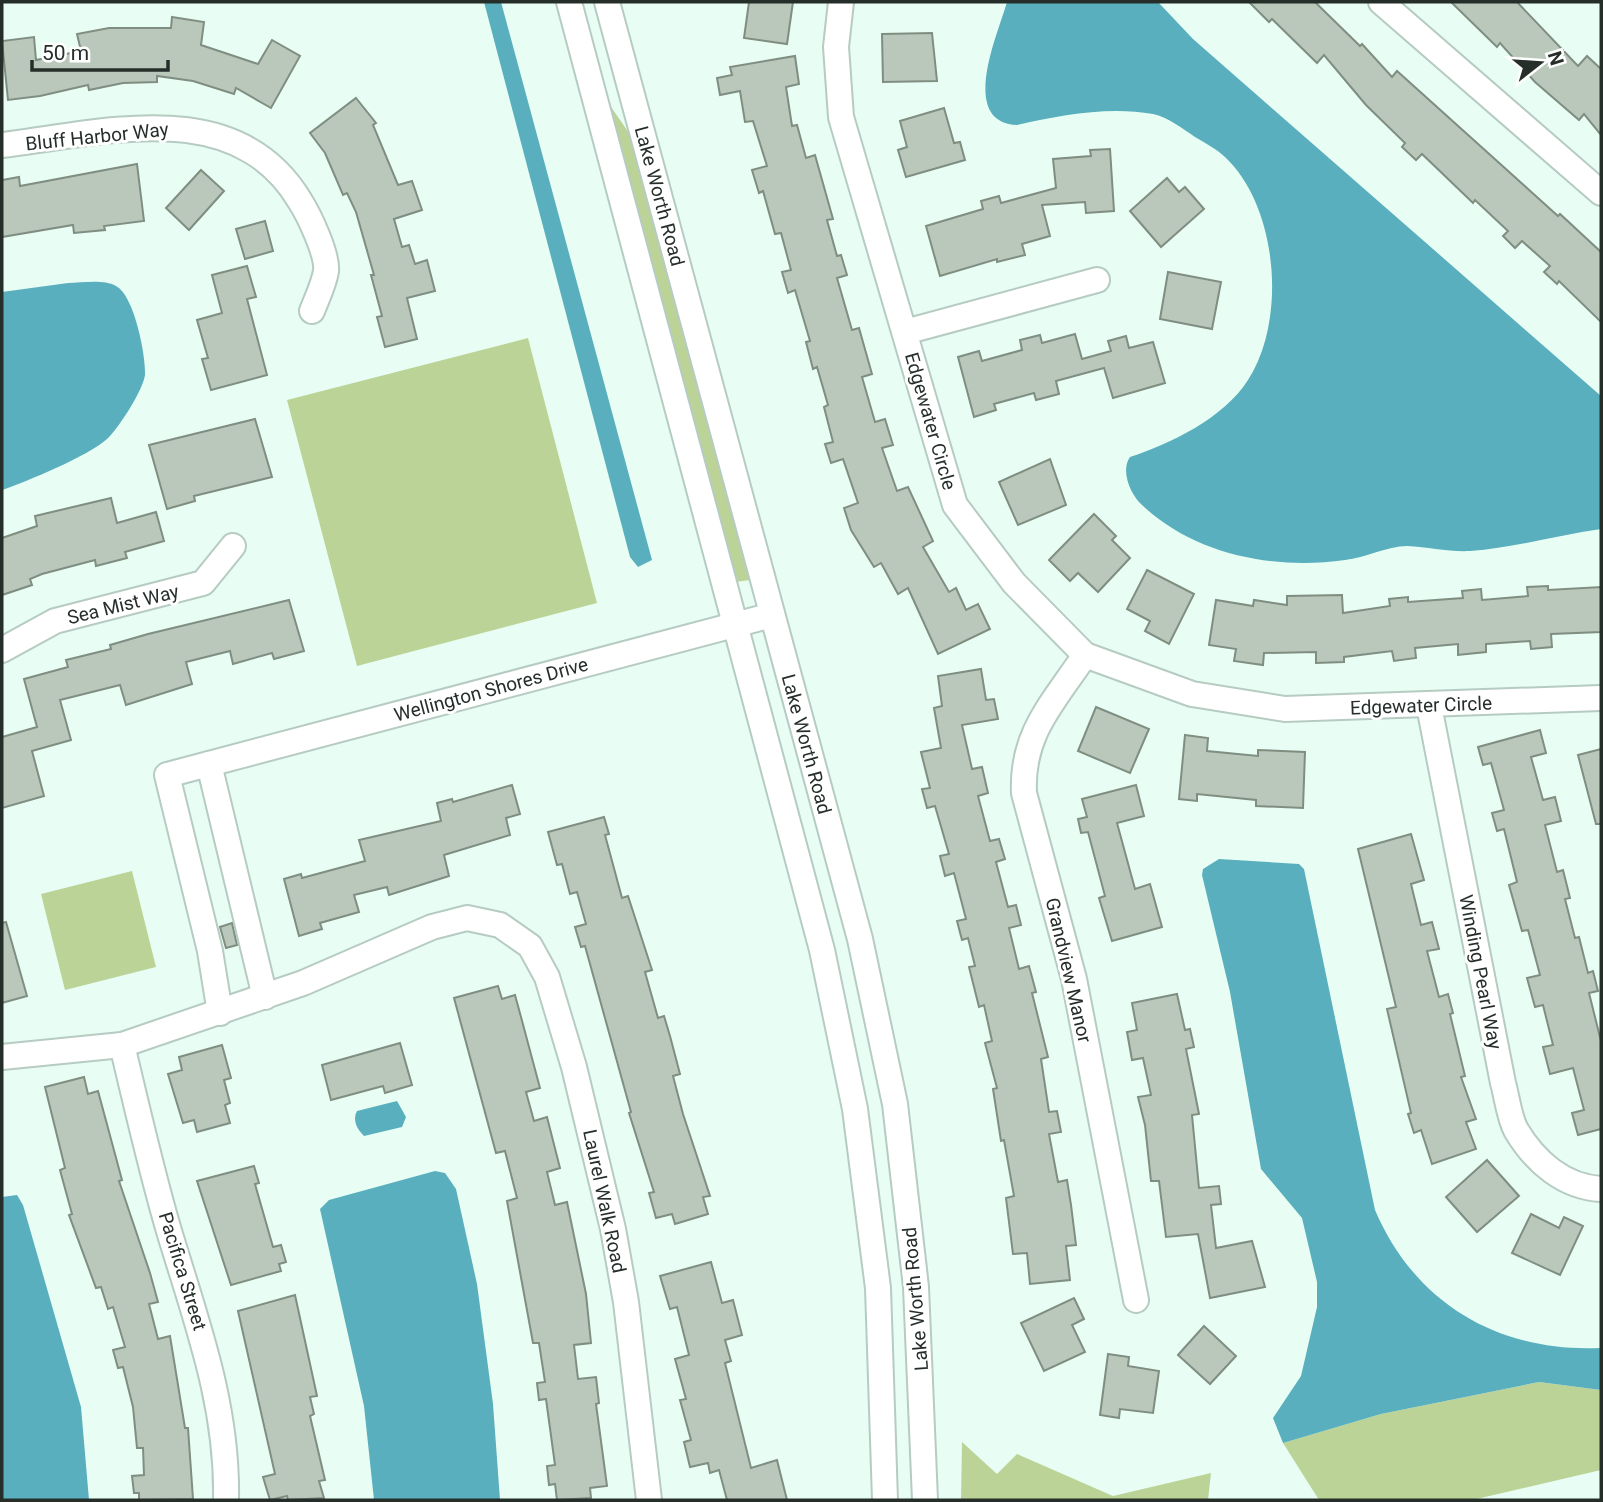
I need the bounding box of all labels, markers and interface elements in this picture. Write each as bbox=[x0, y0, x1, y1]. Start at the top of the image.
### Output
scale bar bbox=[32, 28, 168, 72]
north arrow bbox=[1505, 28, 1575, 98]
text: 50 m bbox=[42, 41, 89, 65]
text: N bbox=[1543, 48, 1569, 68]
street label: Bluff Harbor Way bbox=[24, 118, 170, 155]
street label: Lake Worth Road bbox=[630, 124, 689, 269]
street label: Edgewater Circle bbox=[900, 350, 961, 493]
street label: Sea Mist Way bbox=[65, 580, 181, 629]
street label: Wellington Shores Drive bbox=[392, 653, 591, 726]
street label: Lake Worth Road bbox=[777, 672, 836, 817]
street label: Edgewater Circle bbox=[1350, 692, 1492, 719]
street label: Winding Pearl Way bbox=[1454, 893, 1507, 1051]
street label: Grandview Manor bbox=[1041, 895, 1097, 1045]
street label: Laurel Walk Road bbox=[578, 1127, 631, 1275]
street label: Pacifica Street bbox=[154, 1209, 211, 1333]
street label: Lake Worth Road bbox=[898, 1226, 933, 1372]

